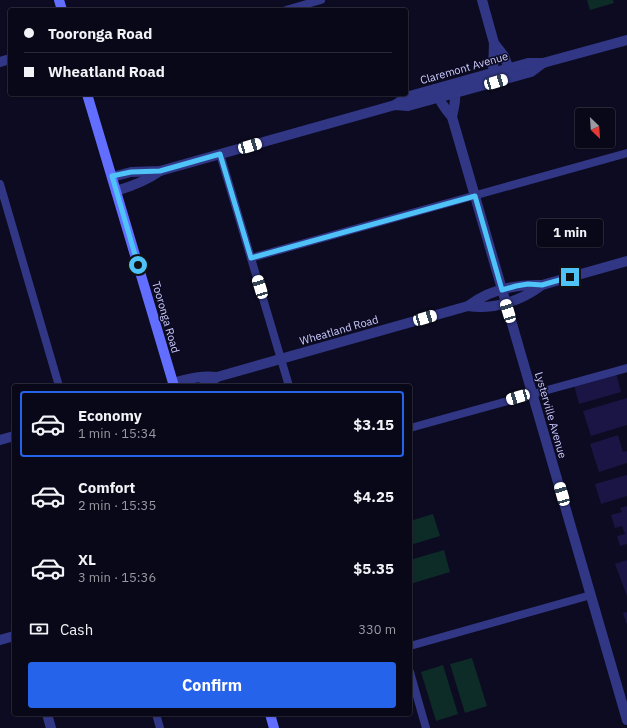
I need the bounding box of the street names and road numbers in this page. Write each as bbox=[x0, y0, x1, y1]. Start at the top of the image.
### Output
street label: Claremont Avenue bbox=[418, 49, 510, 87]
street label: Tooronga Road bbox=[149, 280, 183, 354]
street label: Wheatland Road bbox=[298, 312, 380, 348]
street label: Lysterville Avenue bbox=[532, 370, 570, 460]

